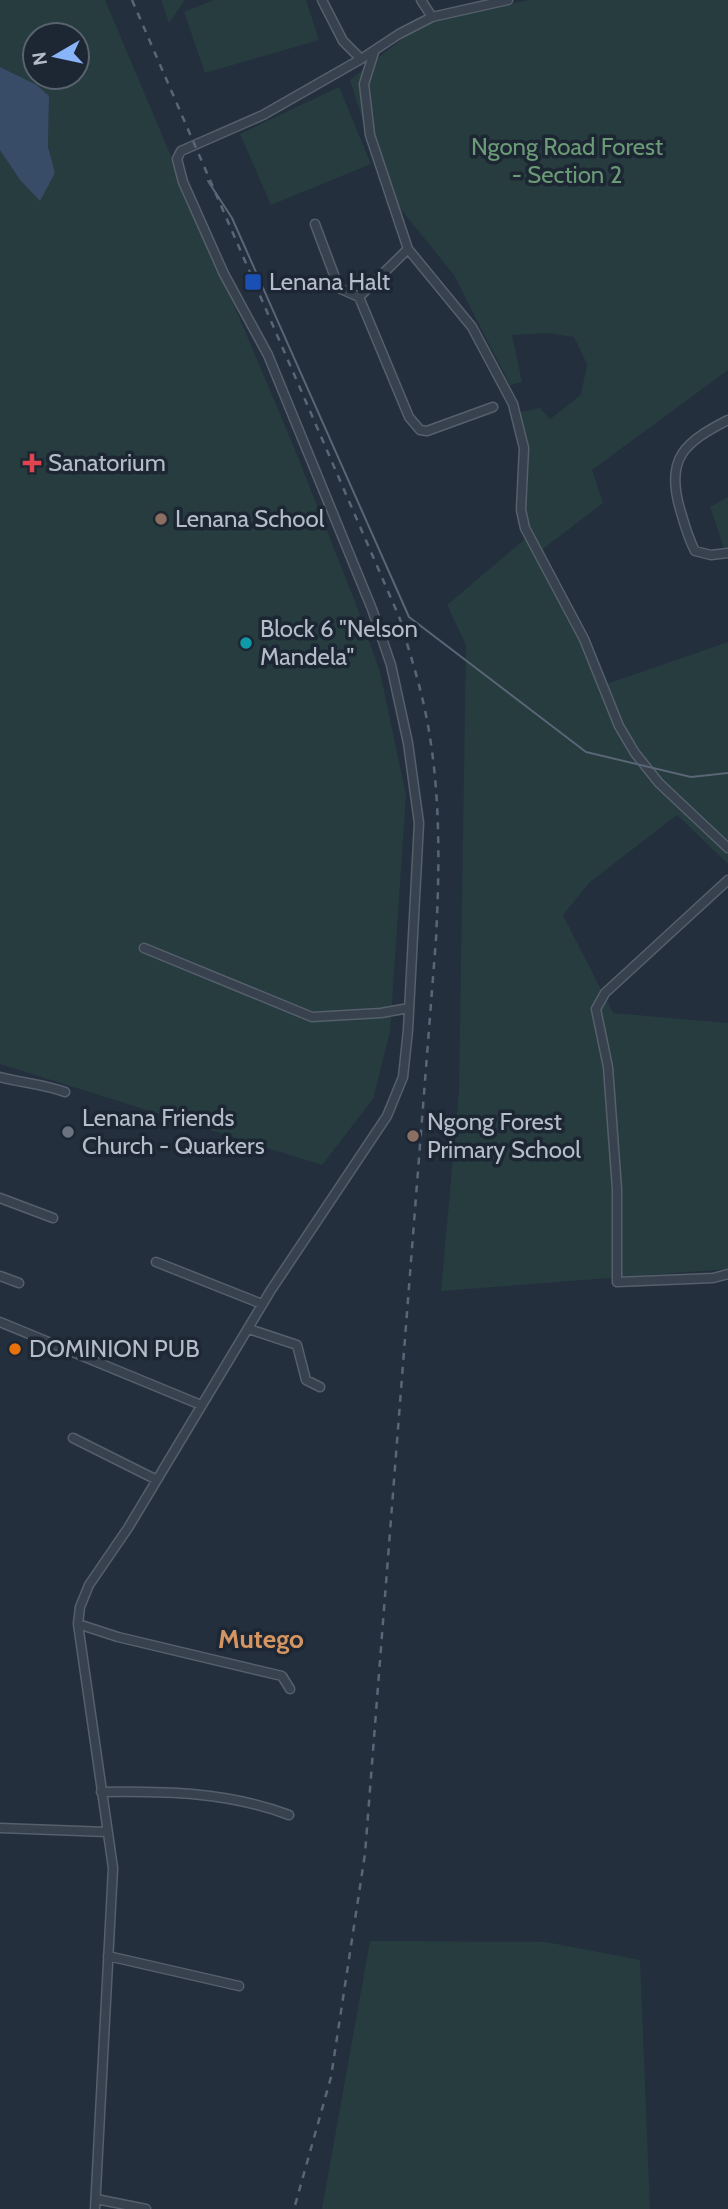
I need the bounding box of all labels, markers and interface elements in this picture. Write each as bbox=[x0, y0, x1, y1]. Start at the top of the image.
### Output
north arrow bbox=[21, 21, 91, 91]
text: N bbox=[27, 50, 52, 67]
park label: Ngong Road Forest - Section 2 bbox=[471, 132, 663, 189]
place label: Lenana Halt bbox=[269, 267, 390, 296]
marker: Lenana Halt bbox=[243, 272, 263, 292]
place label: Sanatorium bbox=[48, 448, 166, 477]
marker: Sanatorium bbox=[22, 453, 42, 473]
place label: Lenana School bbox=[175, 504, 325, 533]
marker: Lenana School bbox=[153, 511, 169, 527]
place label: Block 6 "Nelson Mandela" bbox=[260, 614, 418, 671]
marker: Block 6 "Nelson Mandela" bbox=[238, 635, 254, 651]
place label: Lenana Friends Church - Quarkers bbox=[82, 1103, 265, 1160]
place label: Ngong Forest Primary School bbox=[427, 1107, 581, 1164]
marker: Lenana Friends Church - Quarkers bbox=[60, 1124, 76, 1140]
marker: Ngong Forest Primary School bbox=[405, 1128, 421, 1144]
place label: DOMINION PUB bbox=[29, 1334, 200, 1363]
marker: DOMINION PUB bbox=[7, 1341, 23, 1357]
district label: Mutego bbox=[218, 1623, 304, 1655]

